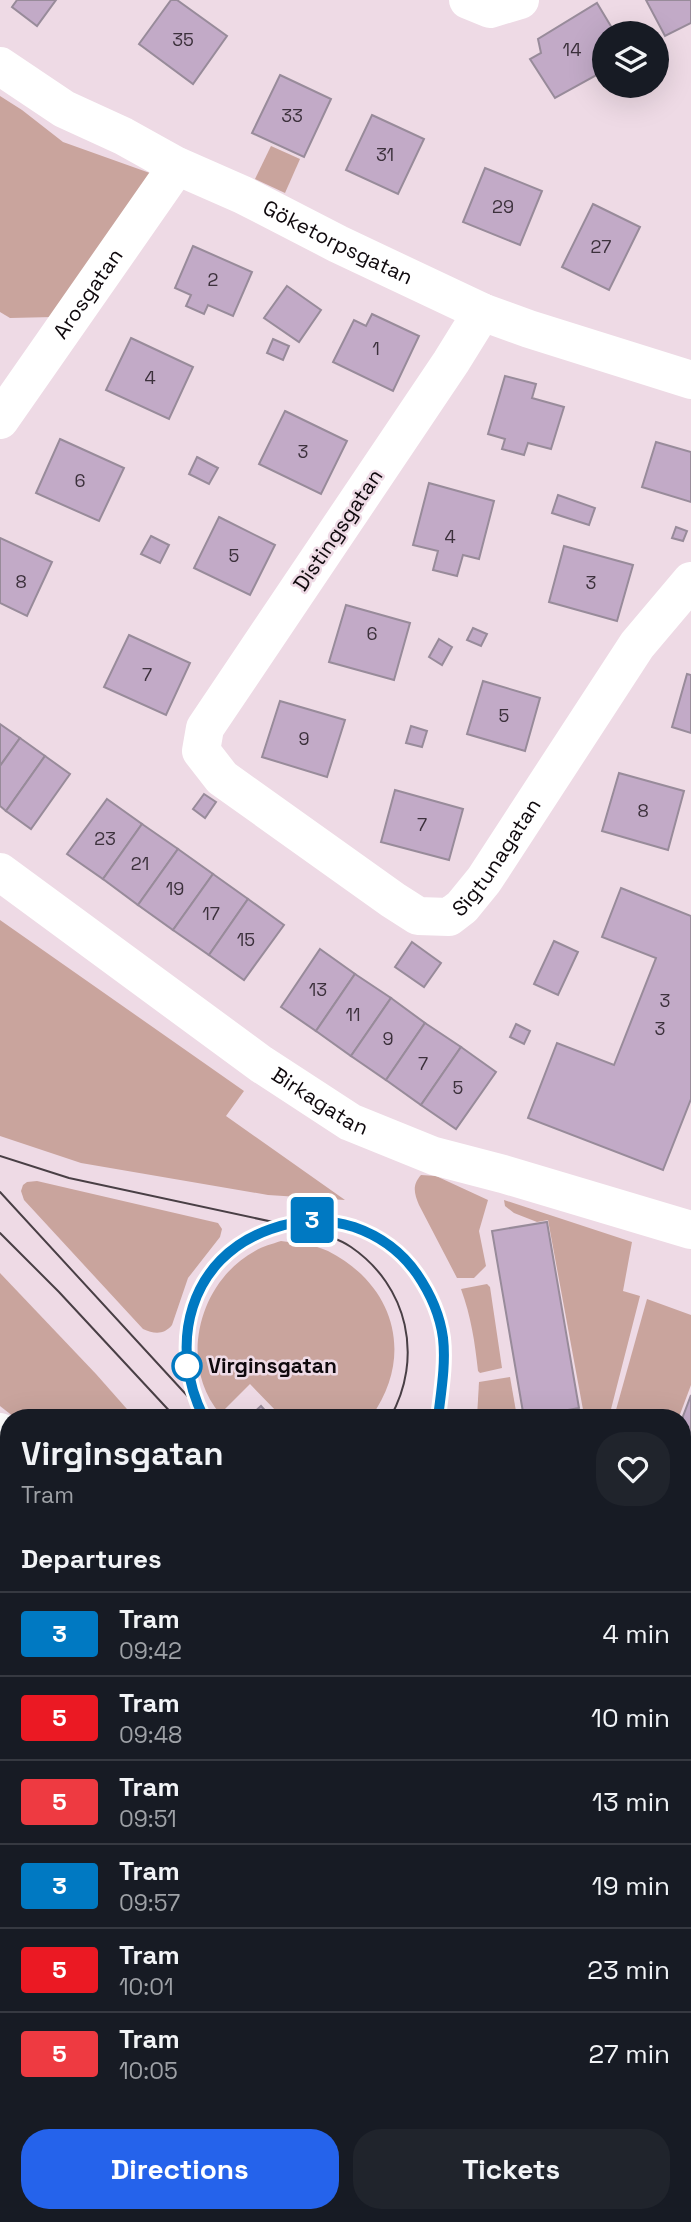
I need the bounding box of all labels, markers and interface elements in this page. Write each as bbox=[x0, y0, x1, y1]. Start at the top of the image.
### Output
map controls bbox=[592, 21, 669, 98]
button: layers bbox=[592, 21, 669, 98]
house number: 35 bbox=[172, 28, 194, 51]
house number: 14 bbox=[563, 38, 581, 61]
house number: 33 bbox=[281, 104, 303, 127]
house number: 31 bbox=[376, 143, 394, 166]
street label: Göketorpsgatan bbox=[259, 194, 417, 290]
house number: 29 bbox=[492, 195, 514, 218]
house number: 27 bbox=[591, 235, 611, 258]
street label: Arosgatan bbox=[47, 243, 129, 344]
house number: 2 bbox=[208, 268, 218, 291]
house number: 1 bbox=[372, 337, 380, 360]
house number: 4 bbox=[144, 366, 156, 389]
house number: 3 bbox=[298, 440, 308, 463]
street label: Distingsgatan bbox=[287, 463, 388, 596]
house number: 6 bbox=[74, 469, 86, 492]
house number: 4 bbox=[444, 525, 456, 548]
house number: 5 bbox=[229, 544, 239, 567]
house number: 8 bbox=[15, 570, 27, 593]
house number: 3 bbox=[586, 571, 596, 594]
house number: 6 bbox=[366, 622, 378, 645]
house number: 7 bbox=[142, 663, 152, 686]
house number: 5 bbox=[499, 704, 509, 727]
house number: 9 bbox=[298, 727, 310, 750]
street label: Sigtunagatan bbox=[447, 793, 547, 923]
house number: 8 bbox=[637, 799, 649, 822]
house number: 7 bbox=[417, 813, 427, 836]
house number: 23 bbox=[94, 827, 116, 850]
house number: 21 bbox=[131, 852, 149, 875]
house number: 19 bbox=[166, 877, 184, 900]
house number: 17 bbox=[202, 902, 220, 925]
house number: 15 bbox=[237, 928, 255, 951]
house number: 13 bbox=[309, 978, 327, 1001]
house number: 3 bbox=[660, 989, 670, 1012]
house number: 11 bbox=[345, 1003, 361, 1026]
house number: 3 bbox=[655, 1017, 665, 1040]
house number: 9 bbox=[382, 1027, 394, 1050]
house number: 7 bbox=[418, 1052, 428, 1075]
street label: Birkagatan bbox=[267, 1061, 372, 1141]
house number: 5 bbox=[453, 1076, 463, 1099]
line badge: 3 bbox=[289, 1197, 335, 1243]
text: 3 bbox=[305, 1204, 319, 1235]
marker: Virginsgatan bbox=[172, 1351, 202, 1381]
place label: Virginsgatan bbox=[208, 1352, 337, 1379]
button: heart bbox=[596, 1432, 670, 1506]
text: Virginsgatan bbox=[21, 1433, 224, 1475]
text: Tram bbox=[21, 1480, 74, 1510]
text: Departures bbox=[21, 1542, 162, 1576]
text: Tram bbox=[119, 1602, 180, 1636]
text: 4 min bbox=[602, 1617, 670, 1651]
text: 3 bbox=[52, 1618, 67, 1649]
text: 09:42 bbox=[119, 1636, 182, 1666]
text: Tram bbox=[119, 1686, 180, 1720]
text: 10 min bbox=[591, 1701, 670, 1735]
text: 5 bbox=[52, 1702, 67, 1733]
text: 09:48 bbox=[119, 1720, 182, 1750]
text: Tram bbox=[119, 1770, 180, 1804]
text: 13 min bbox=[592, 1785, 670, 1819]
text: 5 bbox=[52, 1786, 67, 1817]
text: 09:51 bbox=[119, 1804, 177, 1834]
text: Tram bbox=[119, 1854, 180, 1888]
text: 19 min bbox=[592, 1869, 670, 1903]
text: 3 bbox=[52, 1870, 67, 1901]
text: 09:57 bbox=[119, 1888, 180, 1918]
text: Tram bbox=[119, 1938, 180, 1972]
text: 23 min bbox=[587, 1953, 670, 1987]
text: 5 bbox=[52, 1954, 67, 1985]
text: 10:01 bbox=[119, 1972, 174, 2002]
text: Tram bbox=[119, 2022, 180, 2056]
text: 27 min bbox=[589, 2037, 670, 2071]
text: 5 bbox=[52, 2038, 67, 2069]
text: 10:05 bbox=[119, 2056, 178, 2086]
button: Directions bbox=[21, 2129, 339, 2209]
button: Tickets bbox=[353, 2129, 670, 2209]

